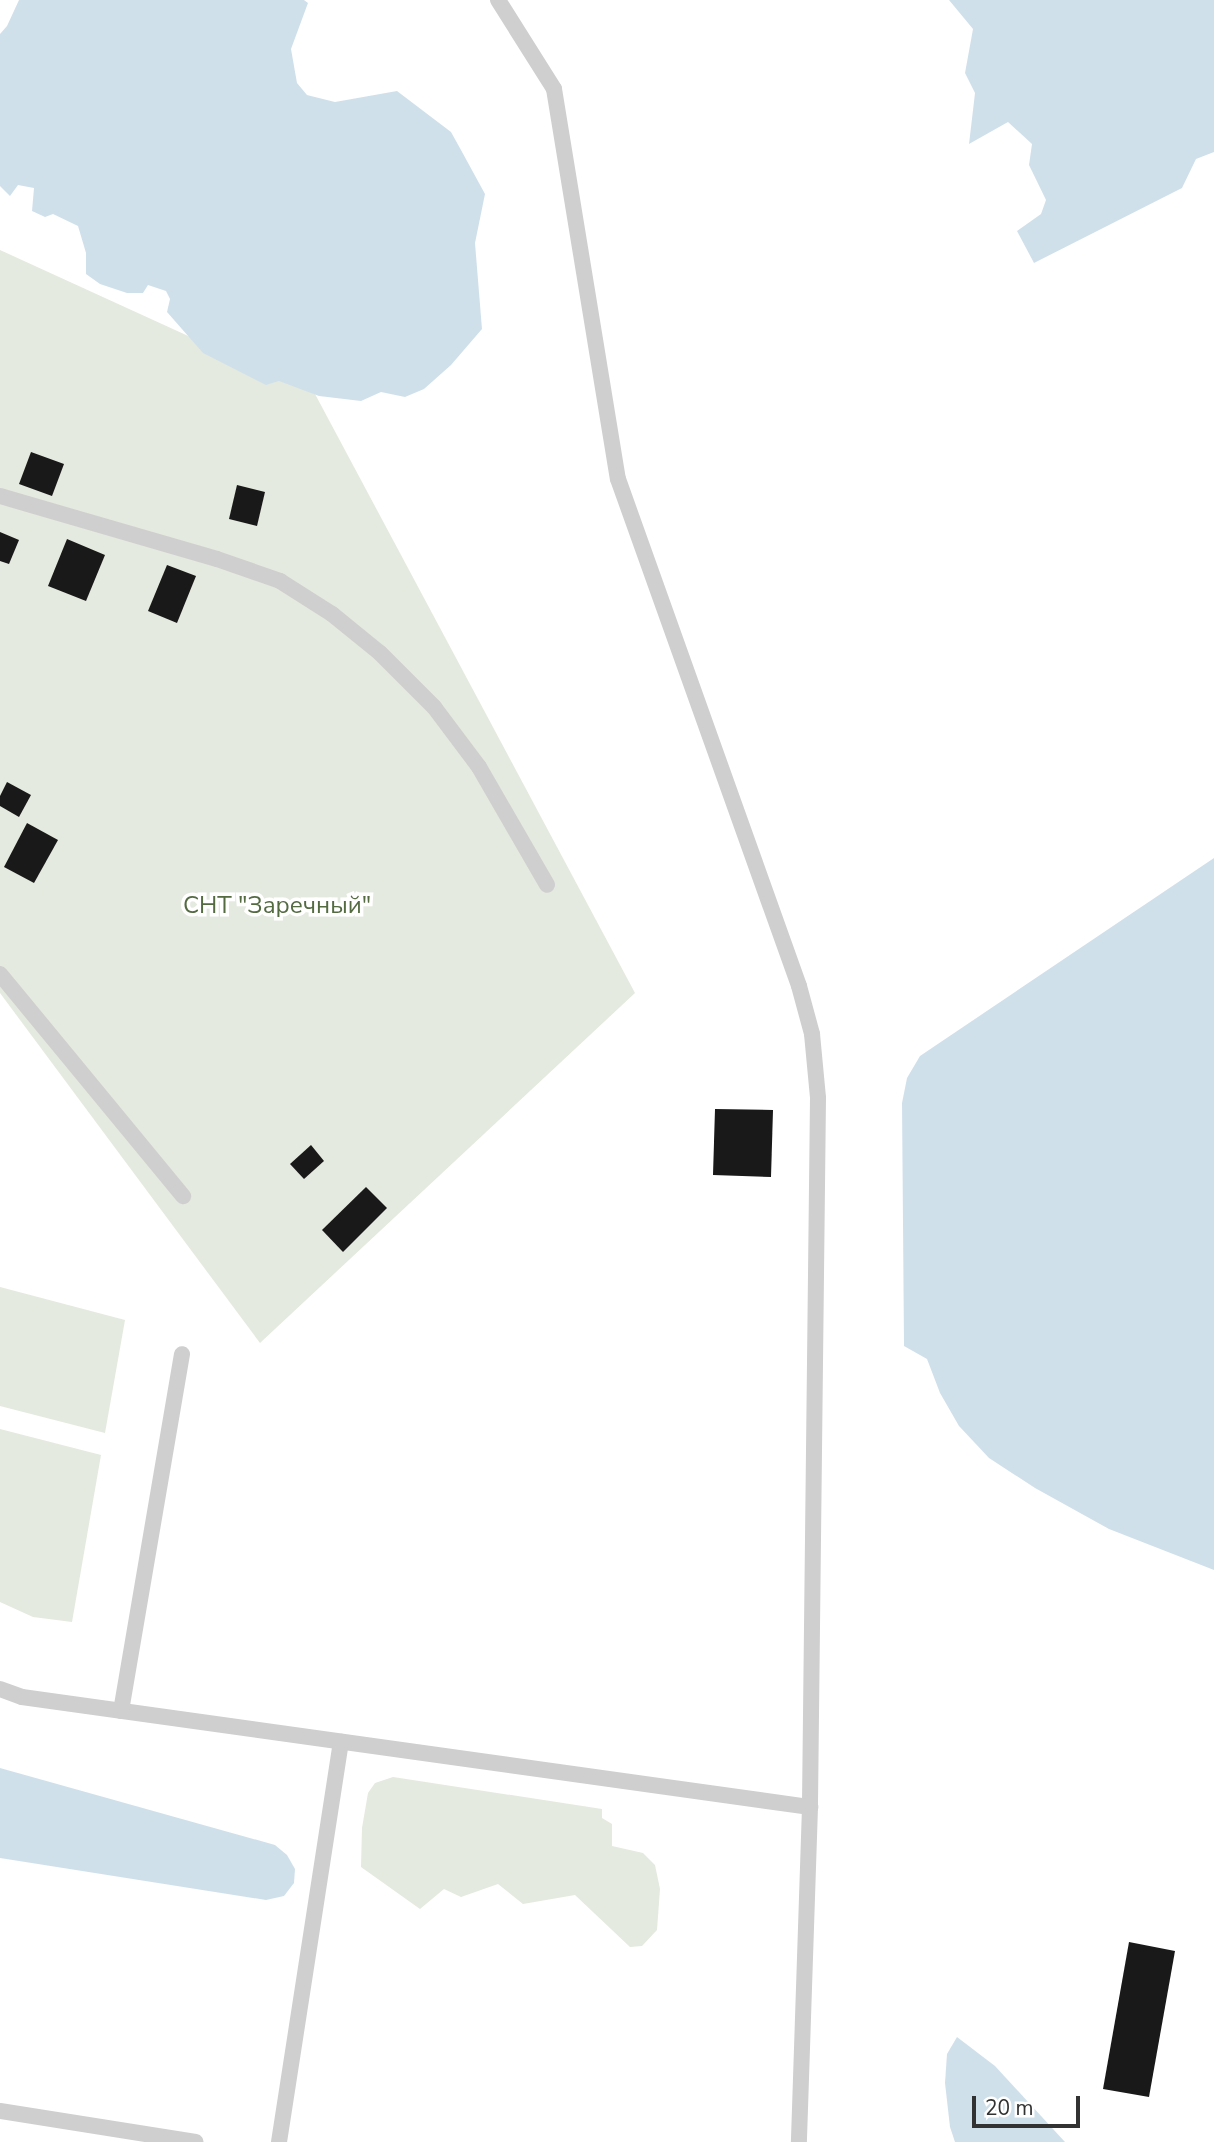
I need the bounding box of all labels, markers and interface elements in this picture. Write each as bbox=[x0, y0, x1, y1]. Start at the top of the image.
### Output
park label: СНТ "Заречный" bbox=[183, 892, 371, 920]
scale bar bbox=[976, 2082, 1084, 2126]
text: 20 m bbox=[985, 2094, 1034, 2122]

